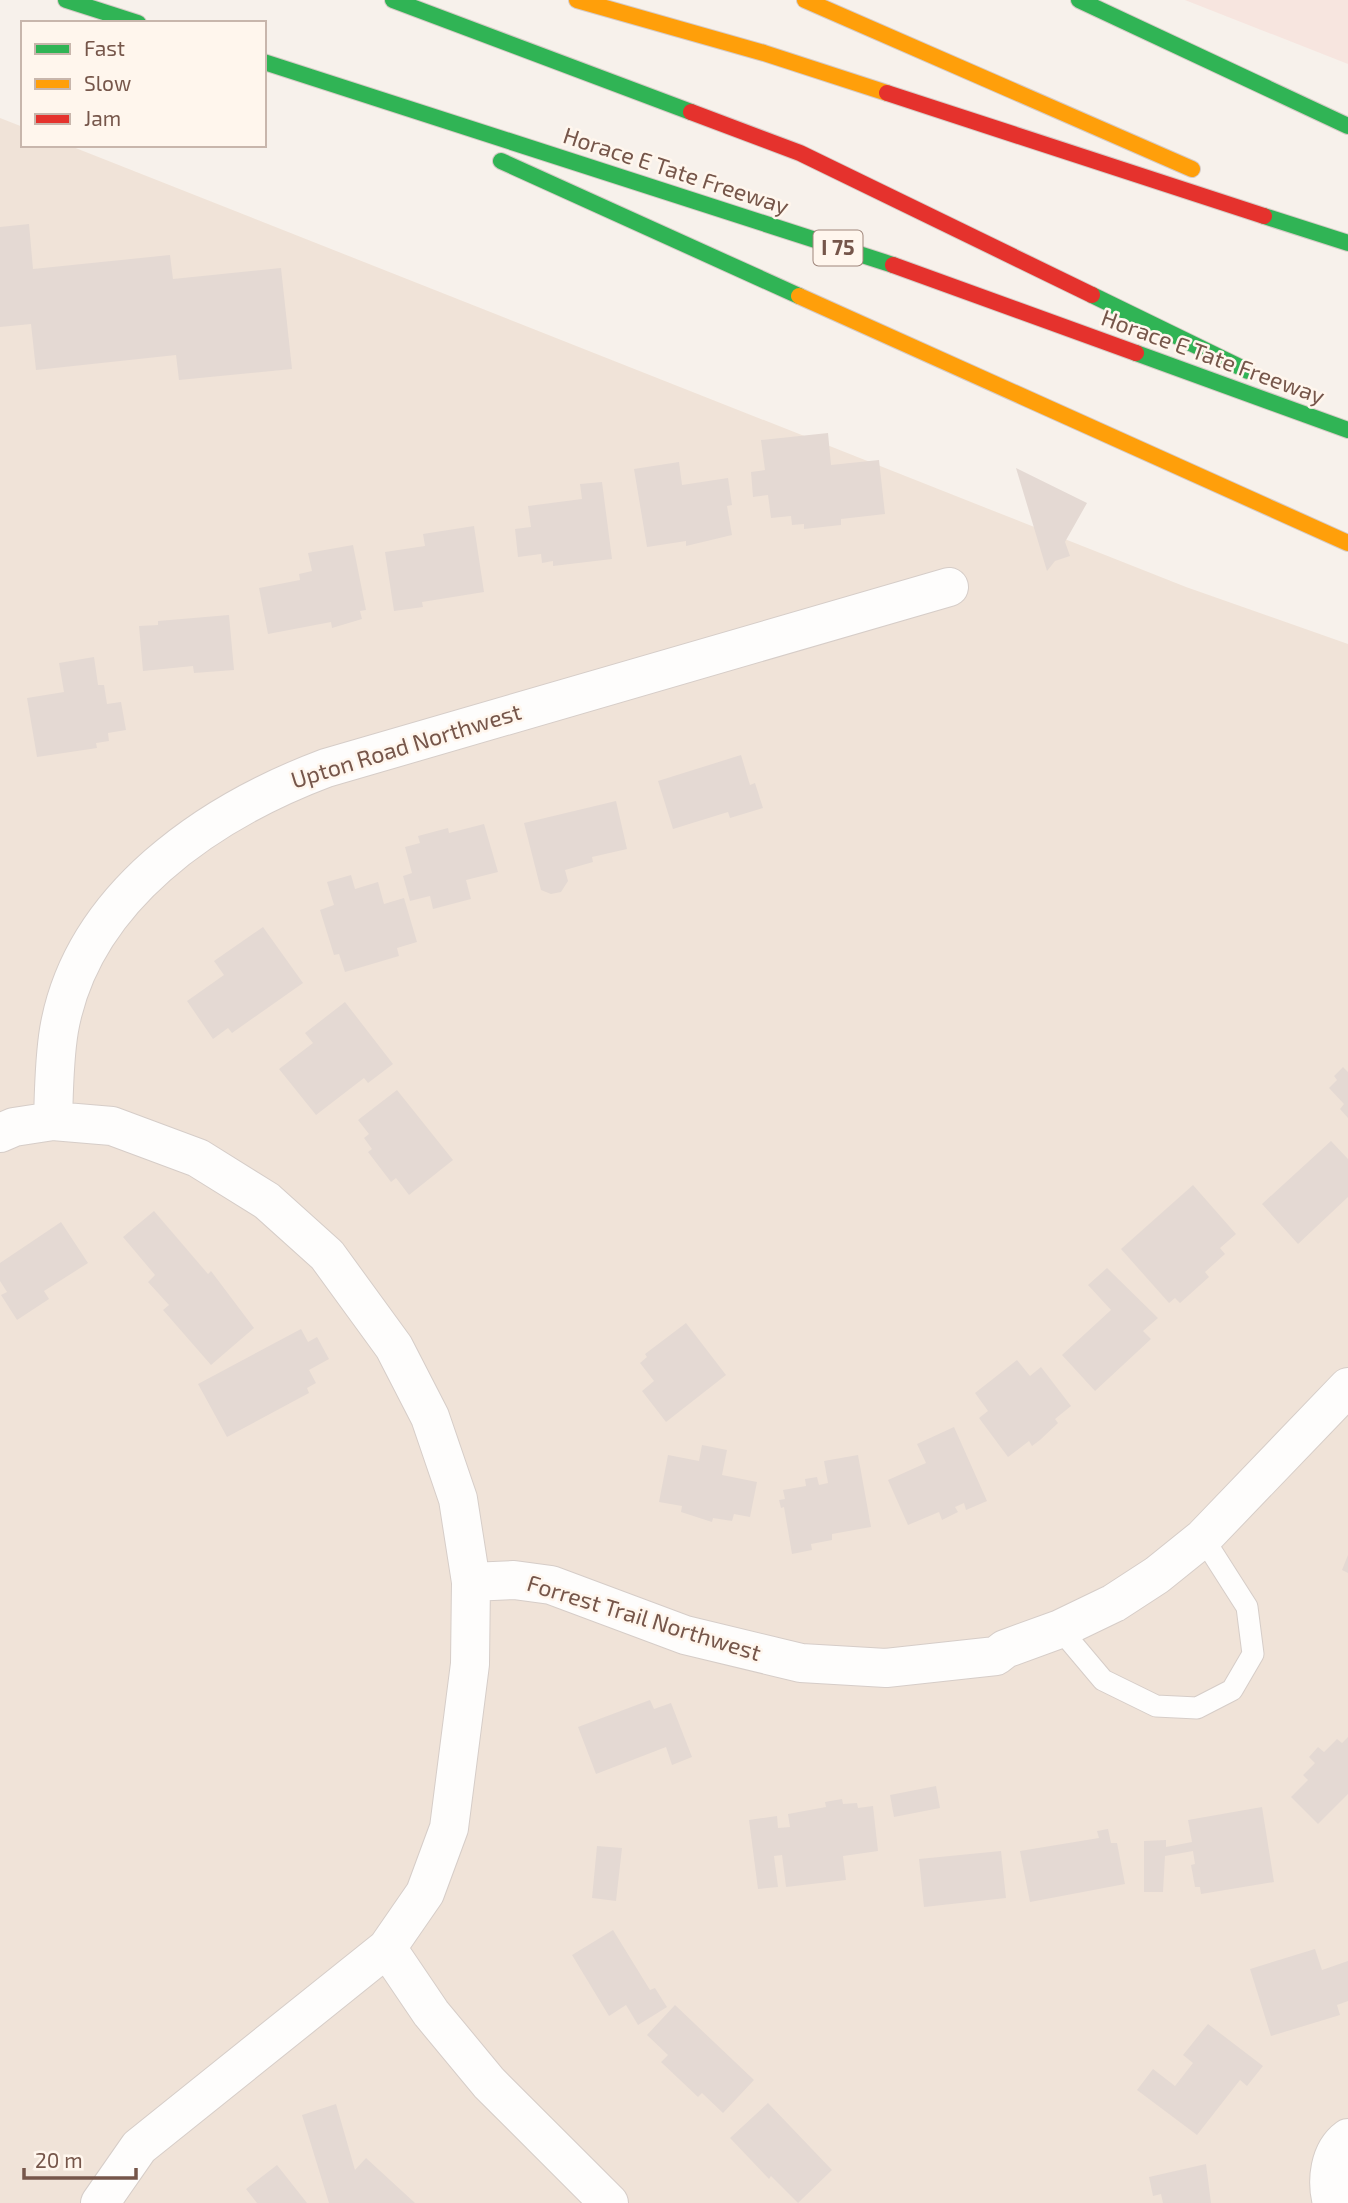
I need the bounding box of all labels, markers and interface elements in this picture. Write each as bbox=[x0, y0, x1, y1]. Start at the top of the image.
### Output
legend bbox=[21, 21, 266, 147]
text: Fast bbox=[84, 35, 125, 60]
text: Slow bbox=[84, 70, 131, 95]
text: Jam bbox=[84, 105, 121, 130]
street label: Horace E Tate Freeway bbox=[560, 120, 793, 220]
road number: I 75 bbox=[814, 230, 862, 266]
street label: Horace E Tate Freeway bbox=[1098, 303, 1329, 410]
street label: Upton Road Northwest bbox=[287, 697, 524, 793]
street label: Forrest Trail Northwest bbox=[524, 1568, 765, 1666]
scale bar bbox=[24, 2136, 136, 2180]
text: 20 m bbox=[35, 2147, 83, 2172]

